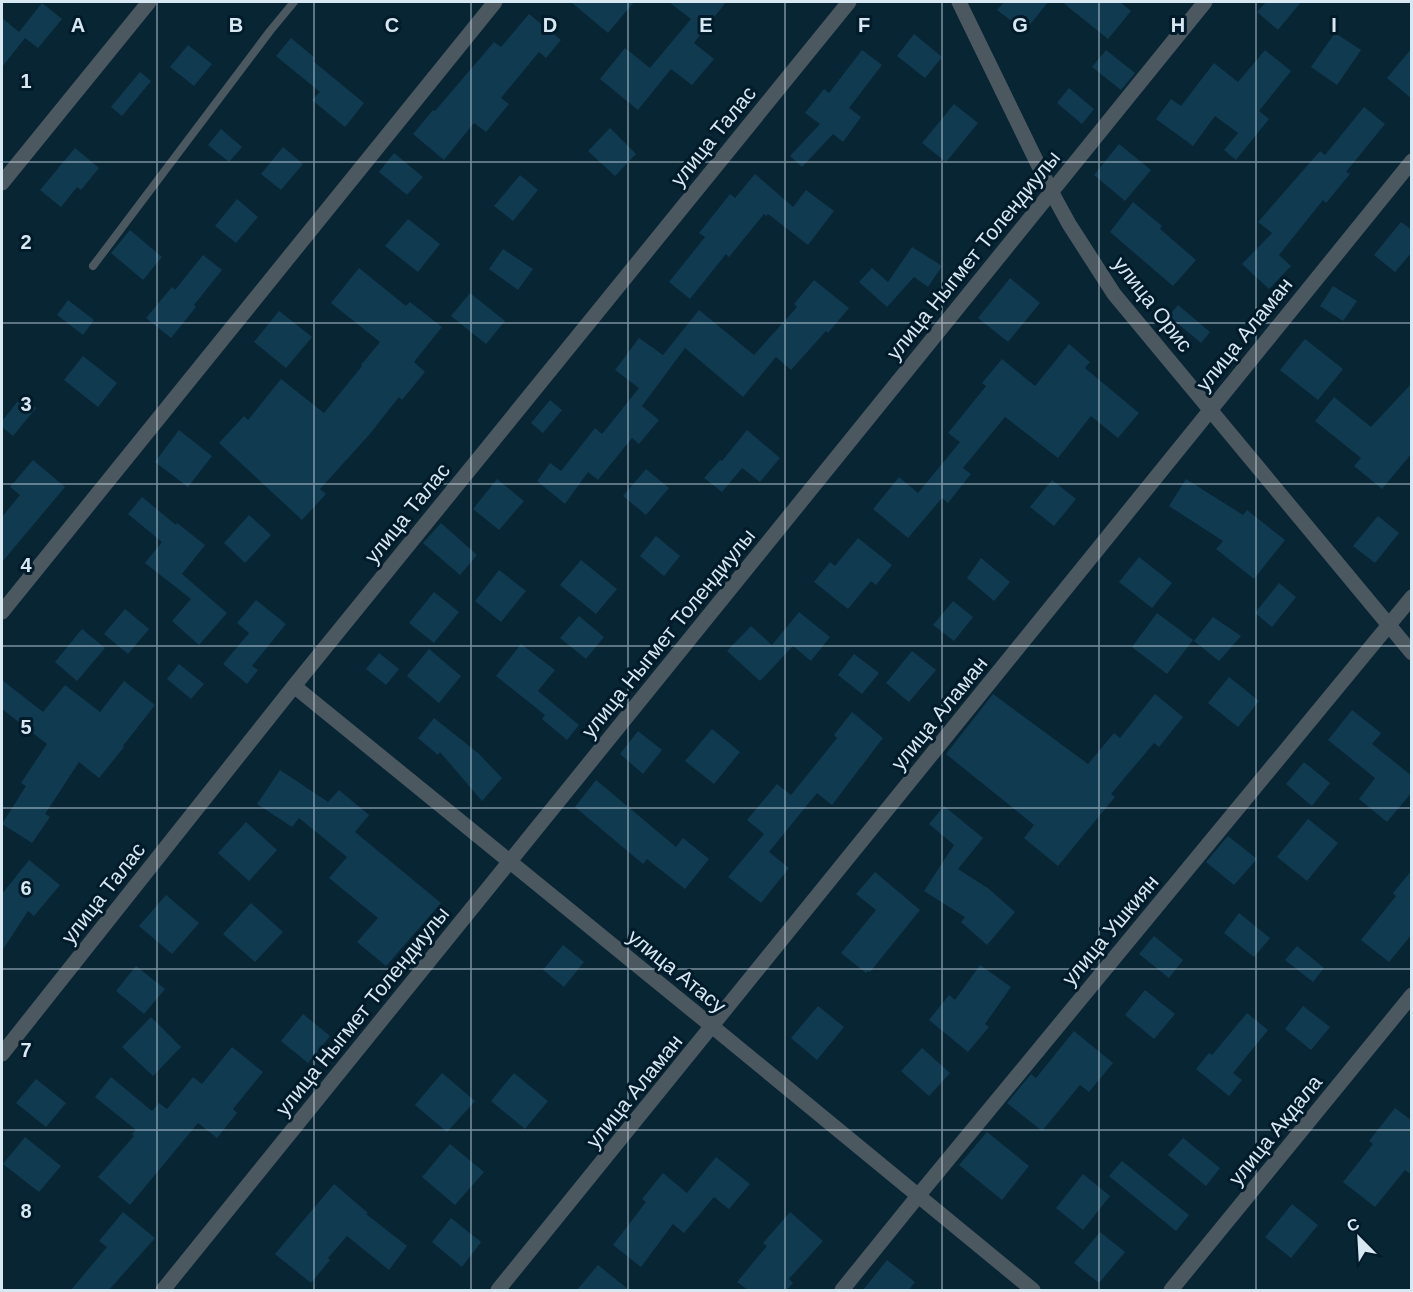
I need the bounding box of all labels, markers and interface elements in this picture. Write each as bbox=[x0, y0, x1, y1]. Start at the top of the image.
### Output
text: A bbox=[71, 14, 85, 36]
text: B bbox=[229, 14, 243, 36]
text: C bbox=[385, 14, 399, 36]
text: D bbox=[543, 14, 557, 36]
text: E bbox=[699, 14, 713, 36]
text: F bbox=[858, 14, 870, 36]
text: G bbox=[1012, 14, 1028, 36]
text: H bbox=[1171, 14, 1185, 36]
text: I bbox=[1331, 14, 1337, 36]
text: 1 bbox=[20, 70, 32, 92]
street label: улица Талас bbox=[666, 82, 760, 190]
street label: улица Ныгмет Толендиулы bbox=[882, 146, 1064, 364]
text: 2 bbox=[20, 231, 32, 253]
street label: улица Орис bbox=[1109, 252, 1197, 356]
street label: улица Аламан bbox=[1191, 273, 1297, 395]
text: 3 bbox=[20, 393, 32, 415]
street label: улица Талас bbox=[360, 459, 454, 567]
street label: улица Ныгмет Толендиулы bbox=[577, 524, 759, 742]
text: 4 bbox=[20, 554, 32, 576]
street label: улица Аламан bbox=[886, 652, 992, 774]
text: 5 bbox=[20, 716, 32, 738]
street label: улица Талас bbox=[57, 838, 149, 948]
street label: улица Ушкиян bbox=[1057, 870, 1163, 990]
text: 6 bbox=[20, 877, 32, 899]
street label: улица Ныгмет Толендиулы bbox=[271, 902, 453, 1120]
street label: улица Атасу bbox=[623, 925, 731, 1018]
street label: улица Аламан bbox=[581, 1030, 687, 1152]
text: 7 bbox=[20, 1039, 32, 1061]
street label: улица Акдала bbox=[1224, 1070, 1326, 1190]
text: 8 bbox=[20, 1200, 32, 1222]
north arrow bbox=[1329, 1208, 1389, 1268]
text: С bbox=[1344, 1214, 1362, 1235]

